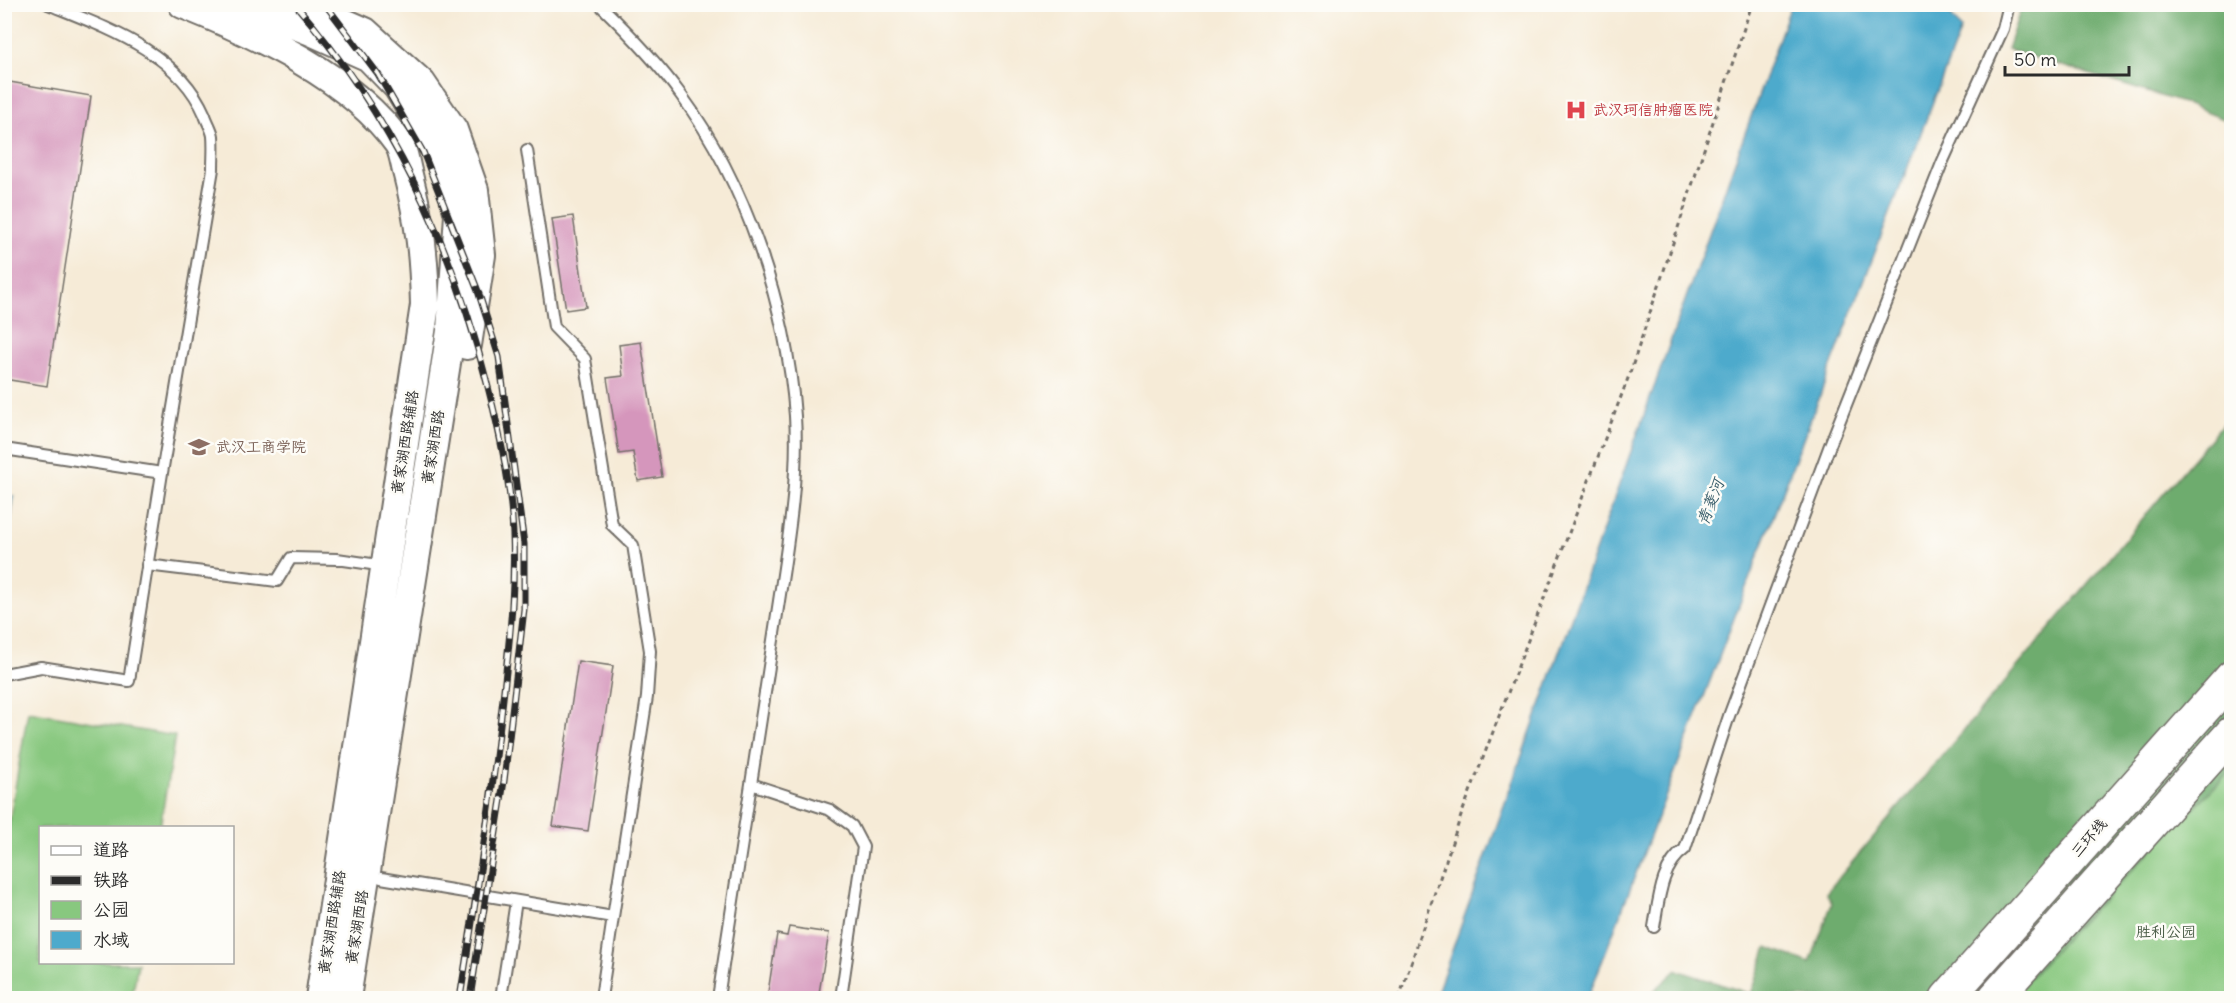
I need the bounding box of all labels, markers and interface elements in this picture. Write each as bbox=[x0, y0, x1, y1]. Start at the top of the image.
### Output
scale bar bbox=[2005, 39, 2130, 77]
text: 50 m bbox=[2014, 48, 2056, 71]
hospital icon: 武汉珂信肿瘤医院 bbox=[1564, 98, 1588, 122]
place label: 武汉珂信肿瘤医院 bbox=[1593, 100, 1713, 119]
street label: 黄家湖西路辅路 bbox=[387, 389, 422, 495]
street label: 黄家湖西路 bbox=[417, 408, 448, 485]
school or university icon: 武汉工商学院 bbox=[187, 435, 211, 459]
place label: 武汉工商学院 bbox=[216, 437, 306, 456]
water label: 青菱河 bbox=[1692, 473, 1729, 528]
street label: 三环线 bbox=[2067, 814, 2111, 861]
legend bbox=[39, 826, 234, 964]
text: 道路 bbox=[93, 838, 129, 861]
text: 铁路 bbox=[93, 868, 129, 891]
street label: 黄家湖西路辅路 bbox=[314, 869, 349, 975]
street label: 黄家湖西路 bbox=[341, 888, 372, 965]
text: 公园 bbox=[93, 898, 129, 921]
park label: 胜利公园 bbox=[2136, 922, 2196, 941]
text: 水域 bbox=[93, 928, 129, 951]

